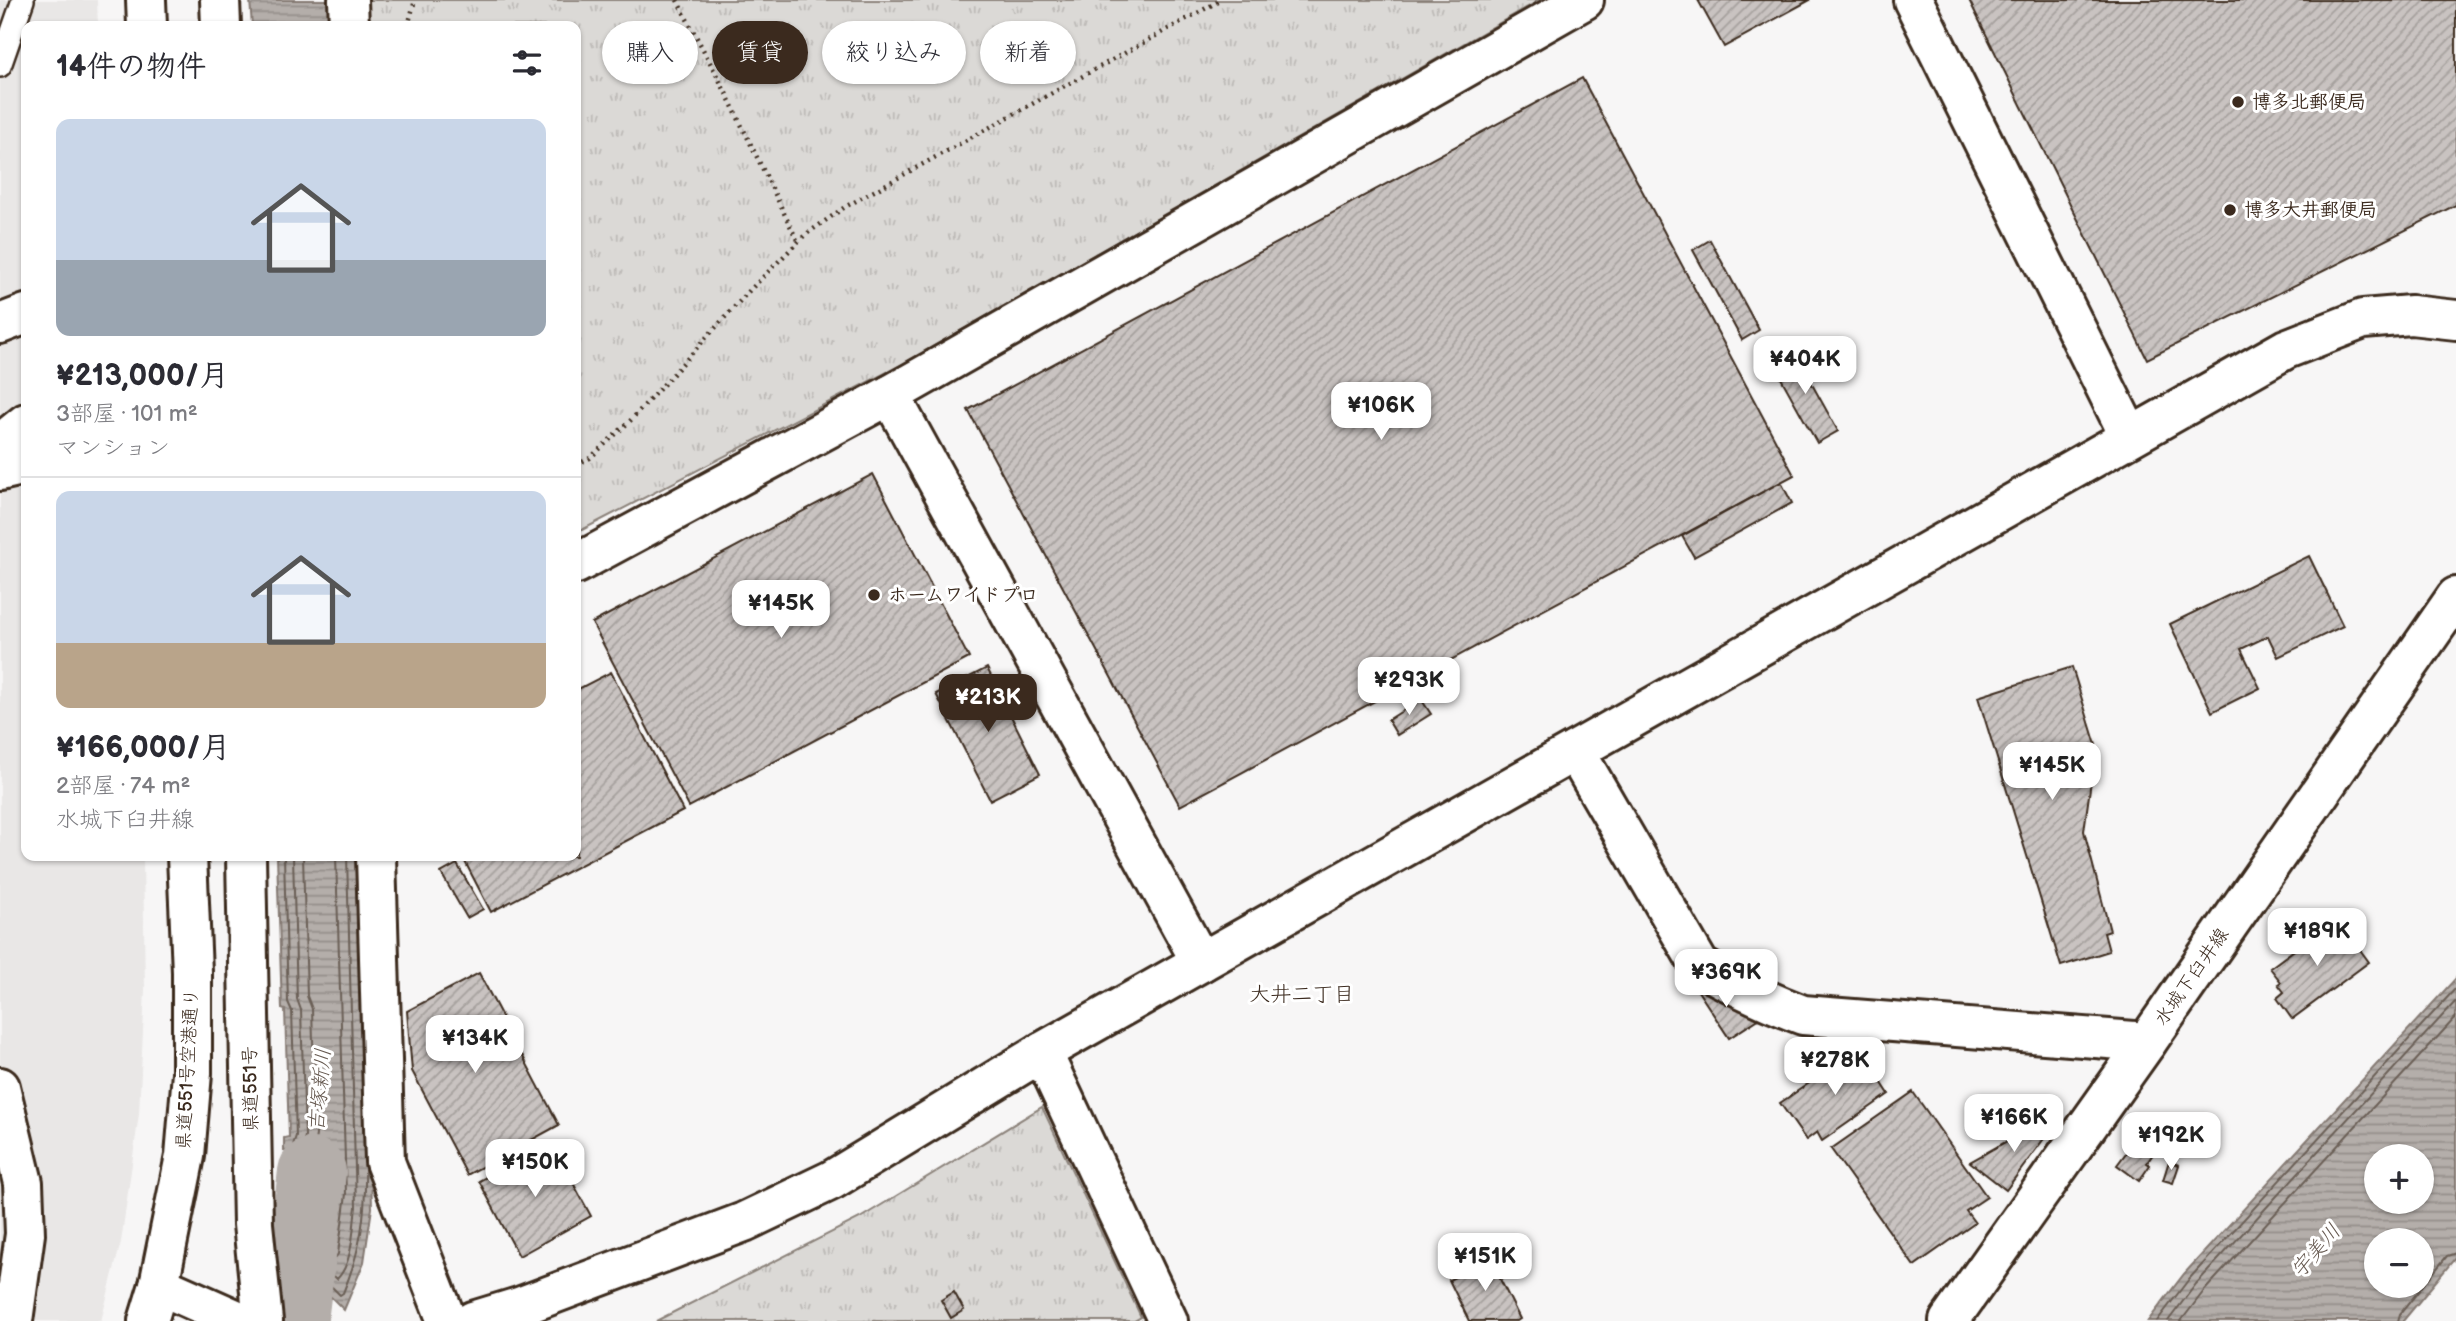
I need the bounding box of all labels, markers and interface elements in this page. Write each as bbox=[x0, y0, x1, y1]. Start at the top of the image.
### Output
chip: 購入 bbox=[602, 21, 698, 84]
chip: 賃貸 bbox=[712, 21, 808, 84]
chip: 絞り込み bbox=[822, 21, 966, 84]
chip: 新着 bbox=[980, 21, 1076, 84]
icon: filters bbox=[508, 44, 546, 82]
text: 14件の物件 bbox=[56, 49, 206, 85]
place label: 博多北郵便局 bbox=[2252, 91, 2366, 114]
marker: 博多北郵便局 bbox=[2230, 94, 2246, 110]
icon: home bbox=[238, 165, 364, 291]
place label: 博多大井郵便局 bbox=[2244, 199, 2377, 222]
marker: 博多大井郵便局 bbox=[2222, 202, 2238, 218]
pin: ¥404K bbox=[1756, 336, 1854, 396]
text: ¥404K bbox=[1769, 345, 1841, 373]
text: ¥213,000/月 bbox=[56, 358, 229, 394]
pin: ¥106K bbox=[1332, 382, 1430, 442]
text: ¥106K bbox=[1347, 391, 1415, 419]
text: 3部屋 · 101 m² bbox=[56, 400, 198, 428]
text: マンション bbox=[56, 434, 170, 462]
icon: home bbox=[238, 537, 364, 663]
pin: ¥145K bbox=[732, 580, 830, 640]
place label: ホームワイドプロ bbox=[888, 584, 1039, 607]
marker: ホームワイドプロ bbox=[866, 587, 882, 603]
text: ¥145K bbox=[748, 589, 814, 617]
pin: ¥293K bbox=[1360, 658, 1458, 717]
text: ¥293K bbox=[1374, 666, 1444, 694]
pin: ¥213K bbox=[939, 674, 1037, 734]
text: ¥213K bbox=[955, 683, 1021, 711]
text: ¥166,000/月 bbox=[56, 730, 231, 766]
pin: ¥145K bbox=[2003, 742, 2101, 802]
text: ¥145K bbox=[2019, 751, 2085, 779]
text: 2部屋 · 74 m² bbox=[56, 772, 190, 800]
text: 水城下臼井線 bbox=[56, 806, 194, 834]
pin: ¥189K bbox=[2268, 908, 2366, 968]
text: ¥189K bbox=[2284, 917, 2350, 945]
street label: 水城下臼井線 bbox=[2150, 924, 2234, 1030]
pin: ¥369K bbox=[1677, 950, 1775, 1009]
text: ¥369K bbox=[1691, 958, 1761, 986]
district label: 大井二丁目 bbox=[1250, 982, 1355, 1007]
street label: 県道551号空港通り bbox=[172, 987, 204, 1151]
pin: ¥134K bbox=[426, 1016, 524, 1075]
text: ¥134K bbox=[442, 1024, 508, 1052]
pin: ¥278K bbox=[1786, 1038, 1884, 1097]
street label: 県道551号 bbox=[239, 1046, 263, 1132]
text: ¥278K bbox=[1800, 1046, 1870, 1074]
water label: 吉塚新川 bbox=[304, 1047, 336, 1133]
pin: ¥166K bbox=[1965, 1094, 2063, 1154]
text: ¥166K bbox=[1980, 1103, 2048, 1131]
pin: ¥192K bbox=[2122, 1112, 2220, 1172]
text: ¥192K bbox=[2138, 1121, 2204, 1149]
pin: ¥150K bbox=[486, 1140, 584, 1199]
map controls bbox=[2364, 1144, 2434, 1298]
button: + bbox=[2364, 1144, 2434, 1214]
text: ¥150K bbox=[501, 1148, 569, 1176]
water label: 宇美川 bbox=[2286, 1219, 2346, 1283]
button: − bbox=[2364, 1228, 2434, 1298]
pin: ¥151K bbox=[1436, 1234, 1534, 1293]
text: ¥151K bbox=[1454, 1242, 1516, 1270]

